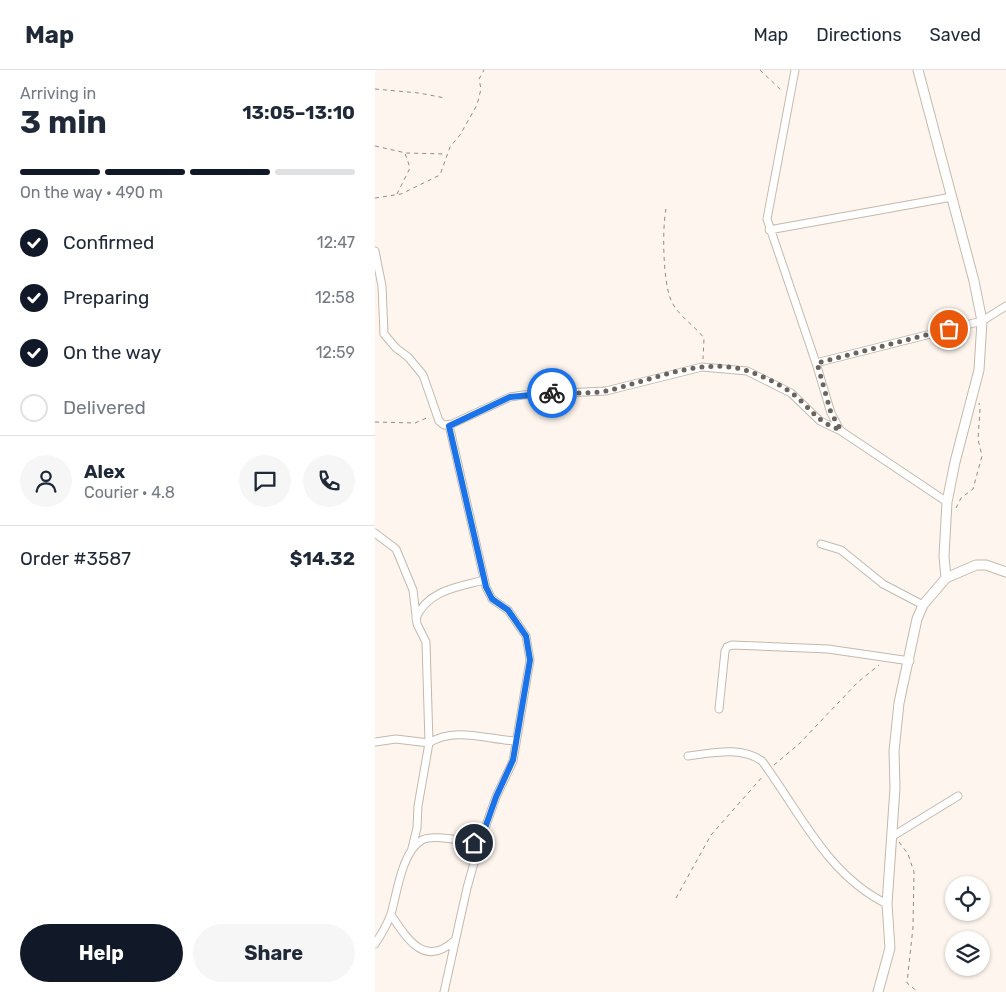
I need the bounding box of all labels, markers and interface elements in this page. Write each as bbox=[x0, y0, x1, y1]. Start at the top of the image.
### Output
text: Map bbox=[25, 21, 74, 49]
text: Map bbox=[753, 24, 788, 46]
text: Directions bbox=[816, 24, 902, 46]
text: Saved bbox=[930, 24, 981, 46]
text: Arriving in bbox=[20, 84, 96, 103]
text: 13:05–13:10 bbox=[242, 101, 355, 124]
text: 3 min bbox=[20, 103, 107, 141]
text: On the way · 490 m bbox=[20, 183, 163, 202]
icon: check bbox=[20, 229, 48, 257]
text: Confirmed bbox=[63, 231, 154, 254]
text: 12:47 bbox=[317, 233, 355, 252]
icon: check bbox=[20, 284, 48, 312]
text: Preparing bbox=[63, 286, 149, 309]
text: 12:58 bbox=[315, 288, 355, 307]
pin bbox=[928, 308, 970, 350]
icon: bag bbox=[935, 315, 963, 343]
icon: check bbox=[20, 339, 48, 367]
text: On the way bbox=[63, 341, 161, 364]
text: 12:59 bbox=[316, 343, 355, 362]
courier bbox=[527, 368, 577, 418]
icon: bike bbox=[538, 379, 566, 407]
text: Delivered bbox=[63, 396, 146, 419]
button: person bbox=[20, 455, 72, 507]
button: chat bbox=[239, 455, 291, 507]
button: phone bbox=[303, 455, 355, 507]
text: Alex bbox=[84, 460, 125, 483]
text: Courier · 4.8 bbox=[84, 483, 175, 502]
text: Order #3587 bbox=[20, 547, 131, 570]
text: $14.32 bbox=[290, 547, 355, 570]
pin bbox=[453, 822, 495, 864]
icon: home bbox=[460, 829, 488, 857]
map controls bbox=[945, 876, 990, 976]
button: locate bbox=[945, 876, 990, 921]
button: Help bbox=[20, 924, 183, 982]
button: Share bbox=[193, 924, 355, 982]
button: layers bbox=[945, 931, 990, 976]

